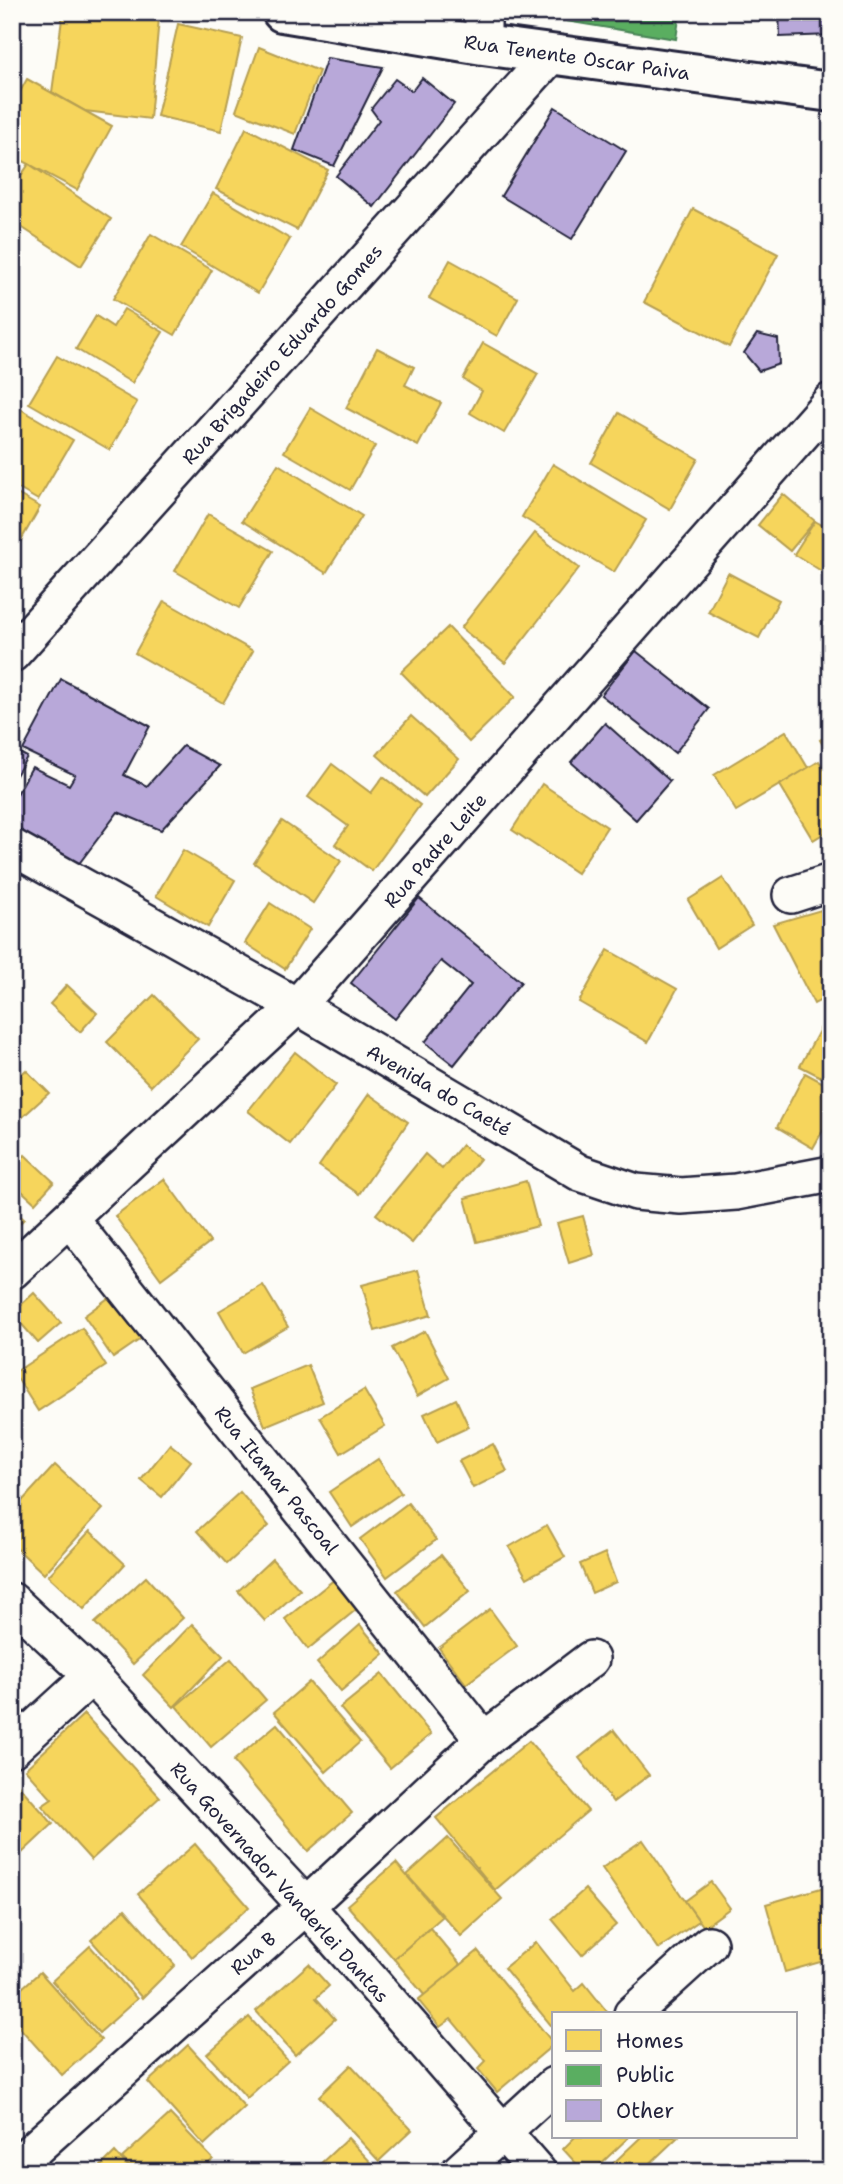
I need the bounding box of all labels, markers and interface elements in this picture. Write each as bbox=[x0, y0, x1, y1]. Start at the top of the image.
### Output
street label: Rua Tenente Oscar Paiva bbox=[462, 29, 692, 86]
street label: Rua Brigadeiro Eduardo Gomes bbox=[177, 239, 388, 470]
street label: Rua Padre Leite bbox=[378, 788, 492, 913]
street label: Avenida do Caeté bbox=[362, 1039, 516, 1142]
street label: Rua Itamar Pascoal bbox=[209, 1401, 344, 1560]
street label: Rua Governador Vanderlei Dantas bbox=[165, 1757, 394, 2008]
street label: Rua B bbox=[225, 1926, 281, 1980]
legend bbox=[552, 2012, 798, 2138]
text: Homes bbox=[616, 2027, 684, 2055]
text: Public bbox=[616, 2061, 675, 2089]
text: Other bbox=[616, 2097, 674, 2125]

